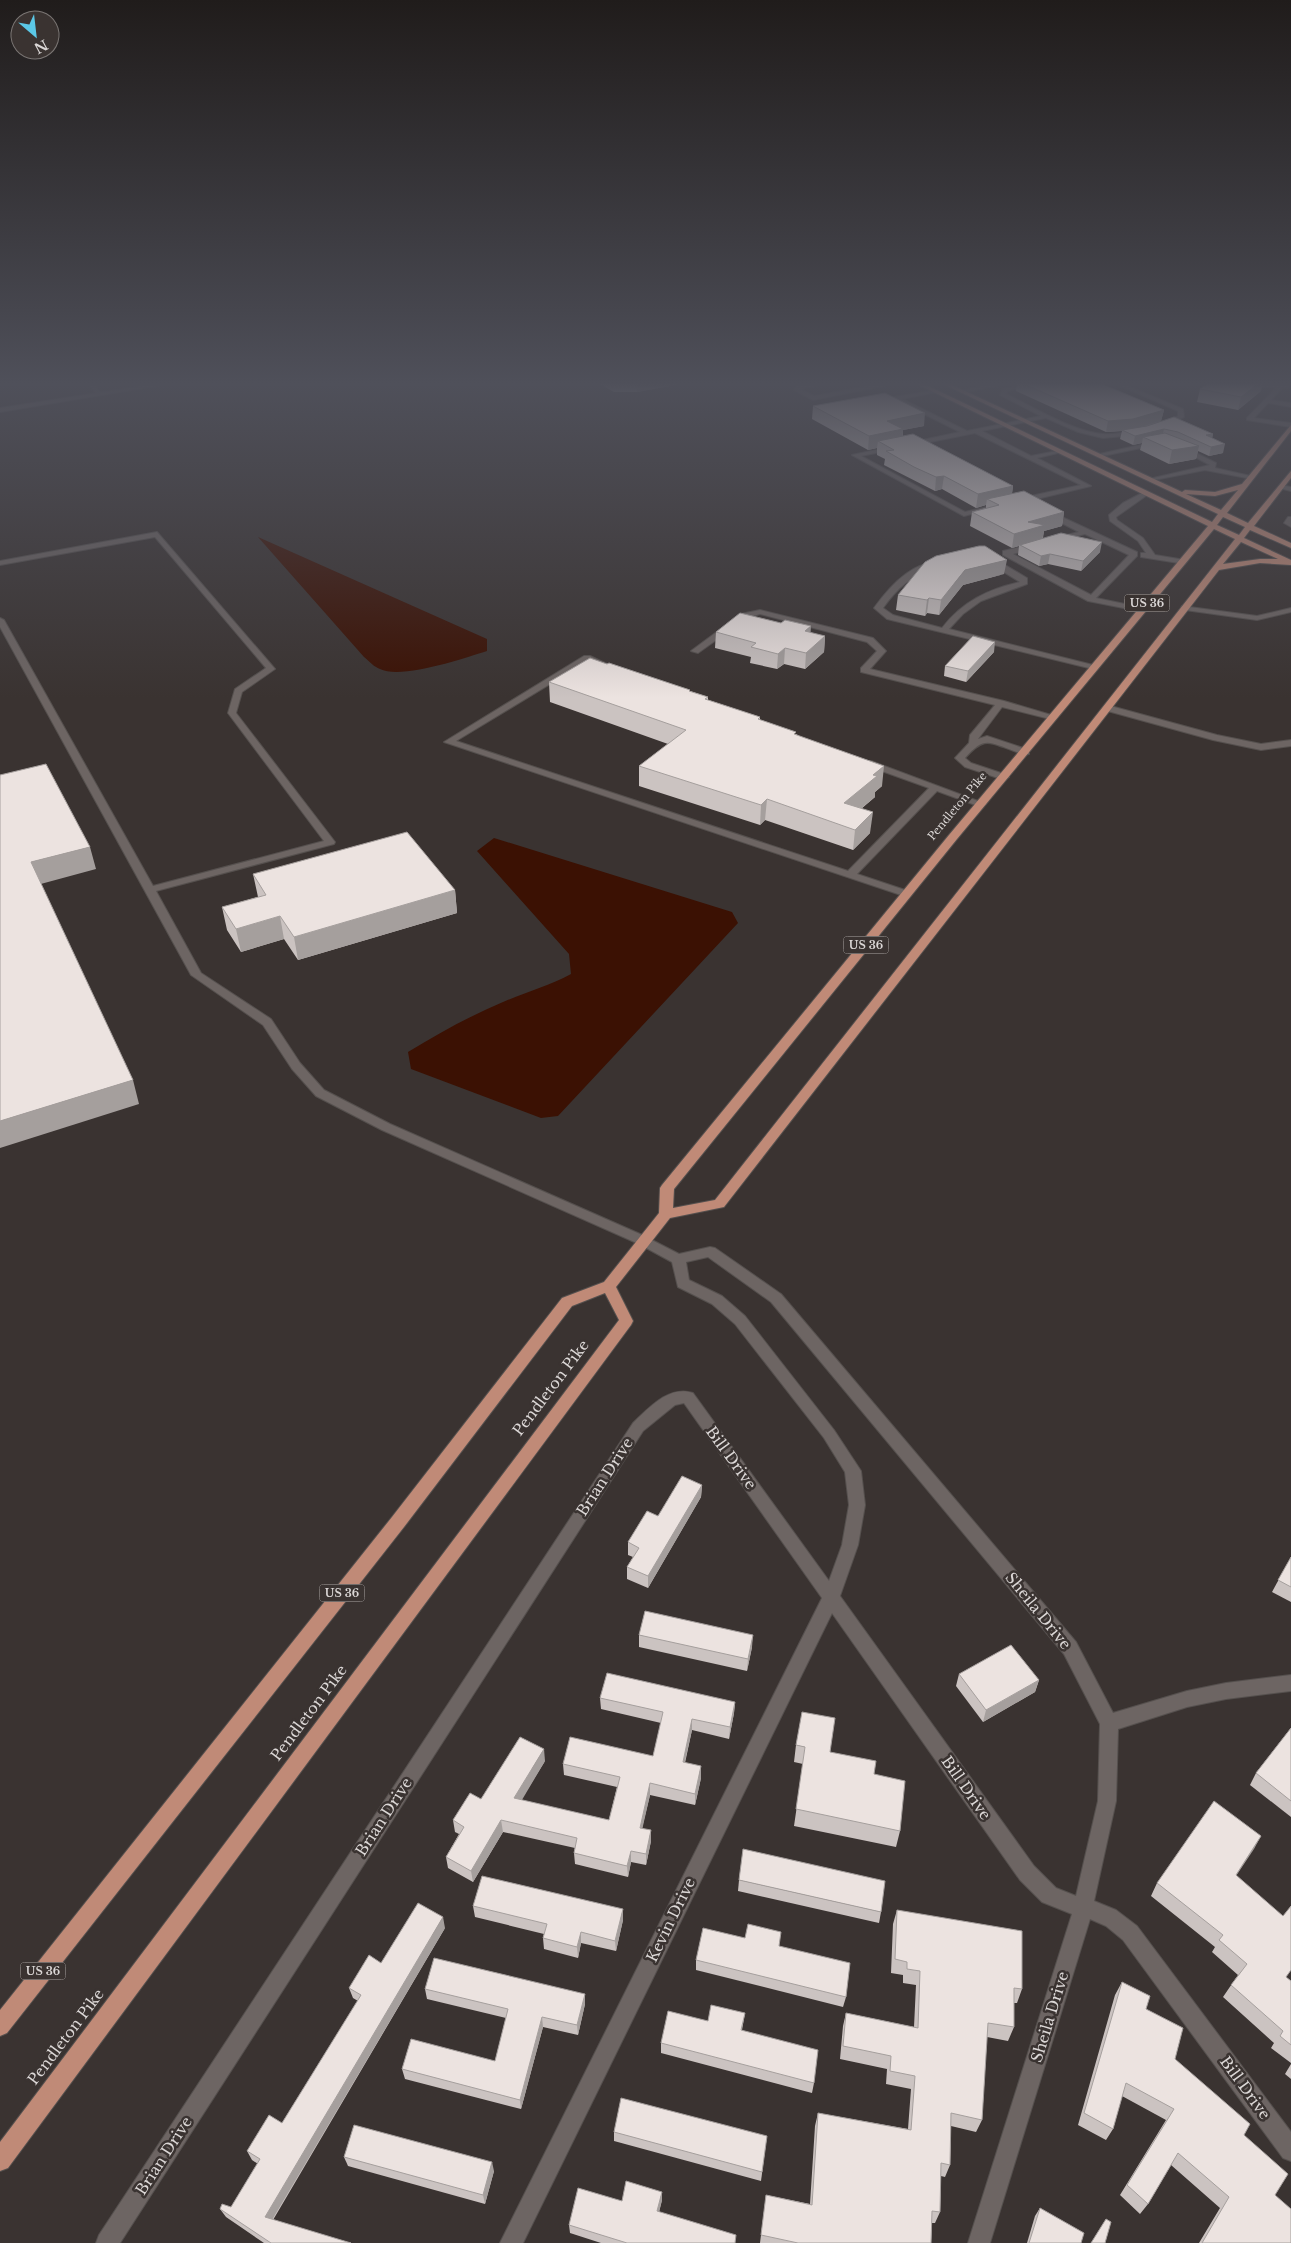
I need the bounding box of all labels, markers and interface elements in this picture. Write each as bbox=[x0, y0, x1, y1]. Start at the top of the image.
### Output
north arrow bbox=[10, 10, 60, 60]
text: N bbox=[31, 35, 51, 58]
road number: US 36 bbox=[1124, 594, 1170, 612]
street label: Pendleton Pike bbox=[924, 769, 990, 843]
road number: US 36 bbox=[844, 936, 888, 954]
street label: Pendleton Pike bbox=[508, 1336, 593, 1439]
street label: Bill Drive bbox=[702, 1422, 761, 1493]
street label: Brian Drive bbox=[572, 1434, 637, 1519]
street label: Sheila Drive bbox=[1001, 1568, 1075, 1653]
road number: US 36 bbox=[320, 1585, 364, 1602]
street label: Pendleton Pike bbox=[266, 1661, 351, 1764]
street label: Bill Drive bbox=[938, 1752, 995, 1823]
street label: Brian Drive bbox=[351, 1774, 416, 1859]
street label: Kevin Drive bbox=[642, 1874, 699, 1965]
road number: US 36 bbox=[20, 1962, 66, 1980]
street label: Sheila Drive bbox=[1027, 1969, 1072, 2065]
street label: Pendleton Pike bbox=[23, 1985, 108, 2088]
street label: Bill Drive bbox=[1216, 2052, 1275, 2123]
street label: Brian Drive bbox=[131, 2113, 196, 2198]

